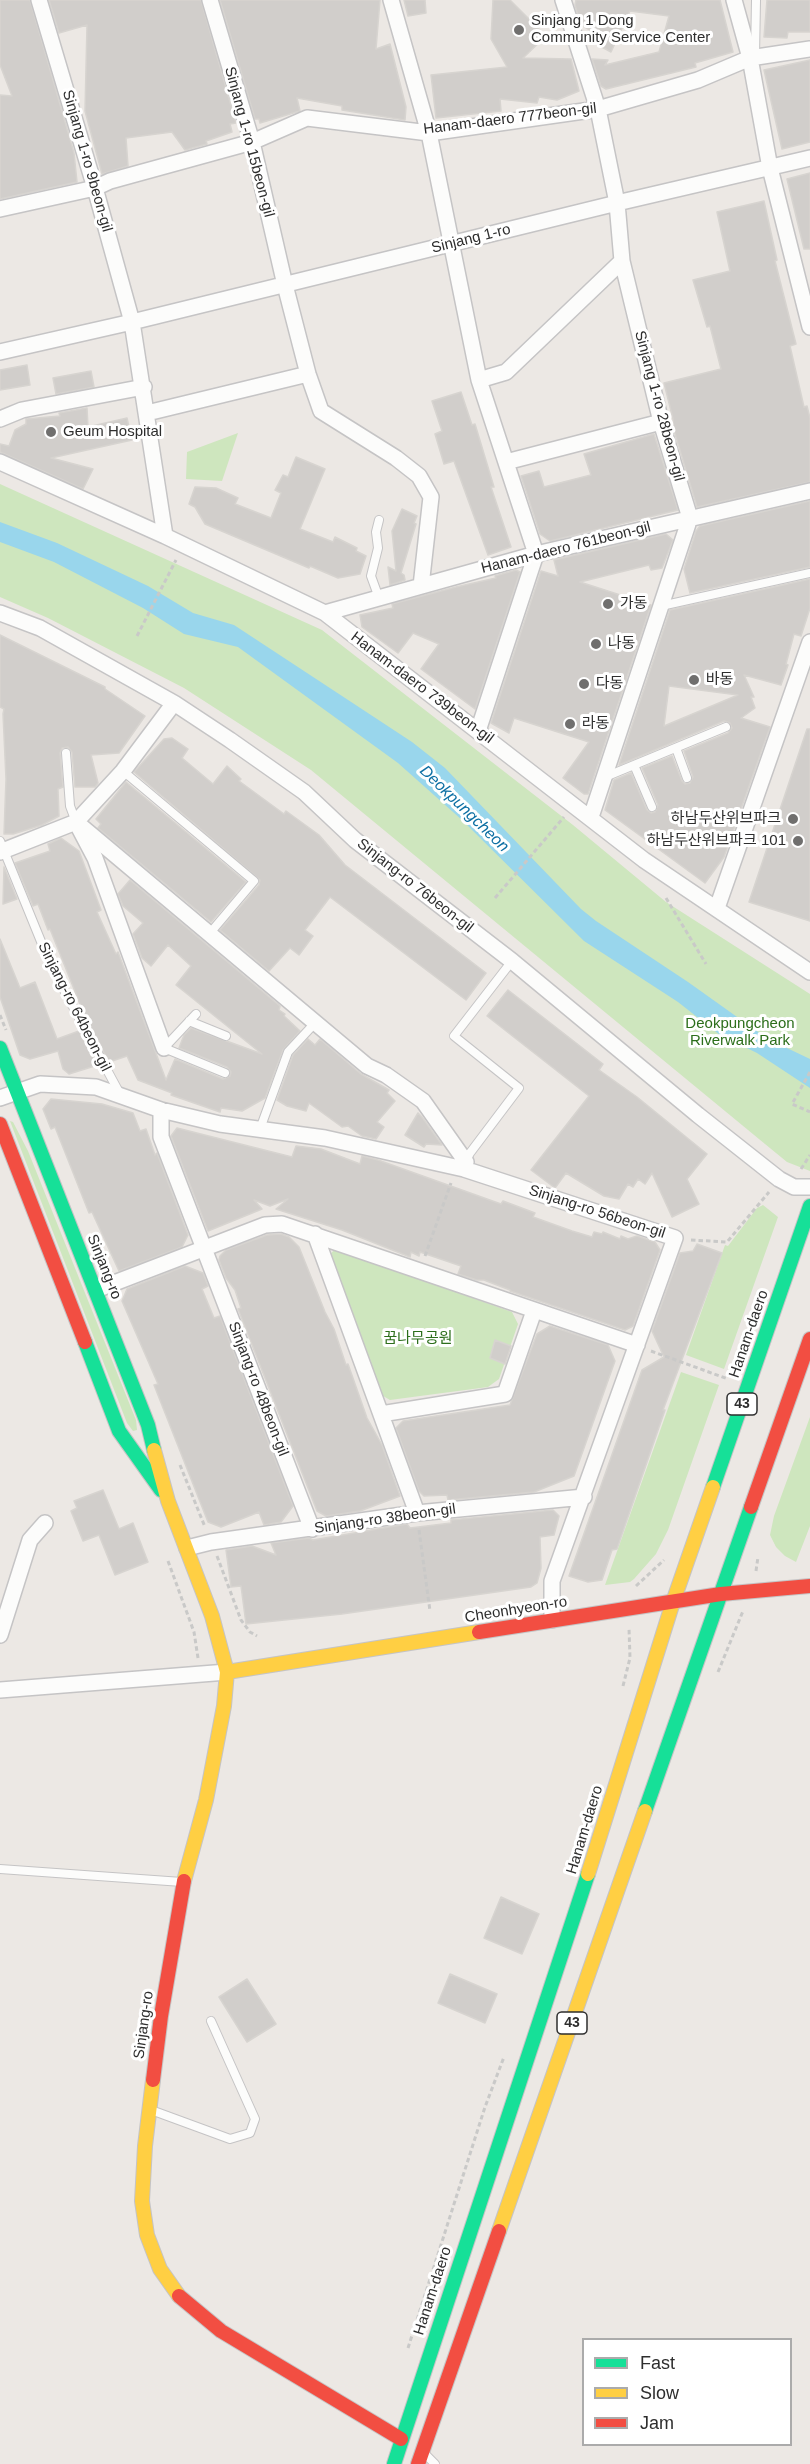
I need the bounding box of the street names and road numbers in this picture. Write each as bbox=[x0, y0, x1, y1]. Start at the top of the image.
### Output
street label: Sinjang 1-ro 15beon-gil bbox=[220, 65, 278, 219]
street label: Sinjang 1-ro 9beon-gil bbox=[58, 88, 116, 234]
street label: Hanam-daero 777beon-gil bbox=[422, 99, 598, 139]
street label: Sinjang 1-ro bbox=[430, 220, 512, 258]
street label: Sinjang 1-ro 28beon-gil bbox=[630, 329, 688, 483]
street label: Hanam-daero 761beon-gil bbox=[479, 518, 653, 578]
street label: Hanam-daero 739beon-gil bbox=[347, 628, 497, 748]
street label: Sinjang-ro 76beon-gil bbox=[353, 835, 477, 937]
street label: Sinjang-ro 64beon-gil bbox=[34, 939, 114, 1075]
street label: Sinjang-ro 56beon-gil bbox=[526, 1181, 668, 1243]
street label: Sinjang-ro bbox=[83, 1232, 125, 1302]
street label: Hanam-daero bbox=[726, 1288, 772, 1380]
street label: Sinjang-ro 48beon-gil bbox=[224, 1319, 292, 1459]
road number: 43 bbox=[727, 1393, 757, 1415]
street label: Sinjang-ro 38beon-gil bbox=[313, 1500, 457, 1538]
street label: Cheonhyeon-ro bbox=[464, 1593, 568, 1627]
street label: Hanam-daero bbox=[563, 1784, 607, 1876]
street label: Sinjang-ro bbox=[130, 1990, 158, 2060]
road number: 43 bbox=[557, 2012, 587, 2034]
street label: Hanam-daero bbox=[410, 2245, 456, 2337]

